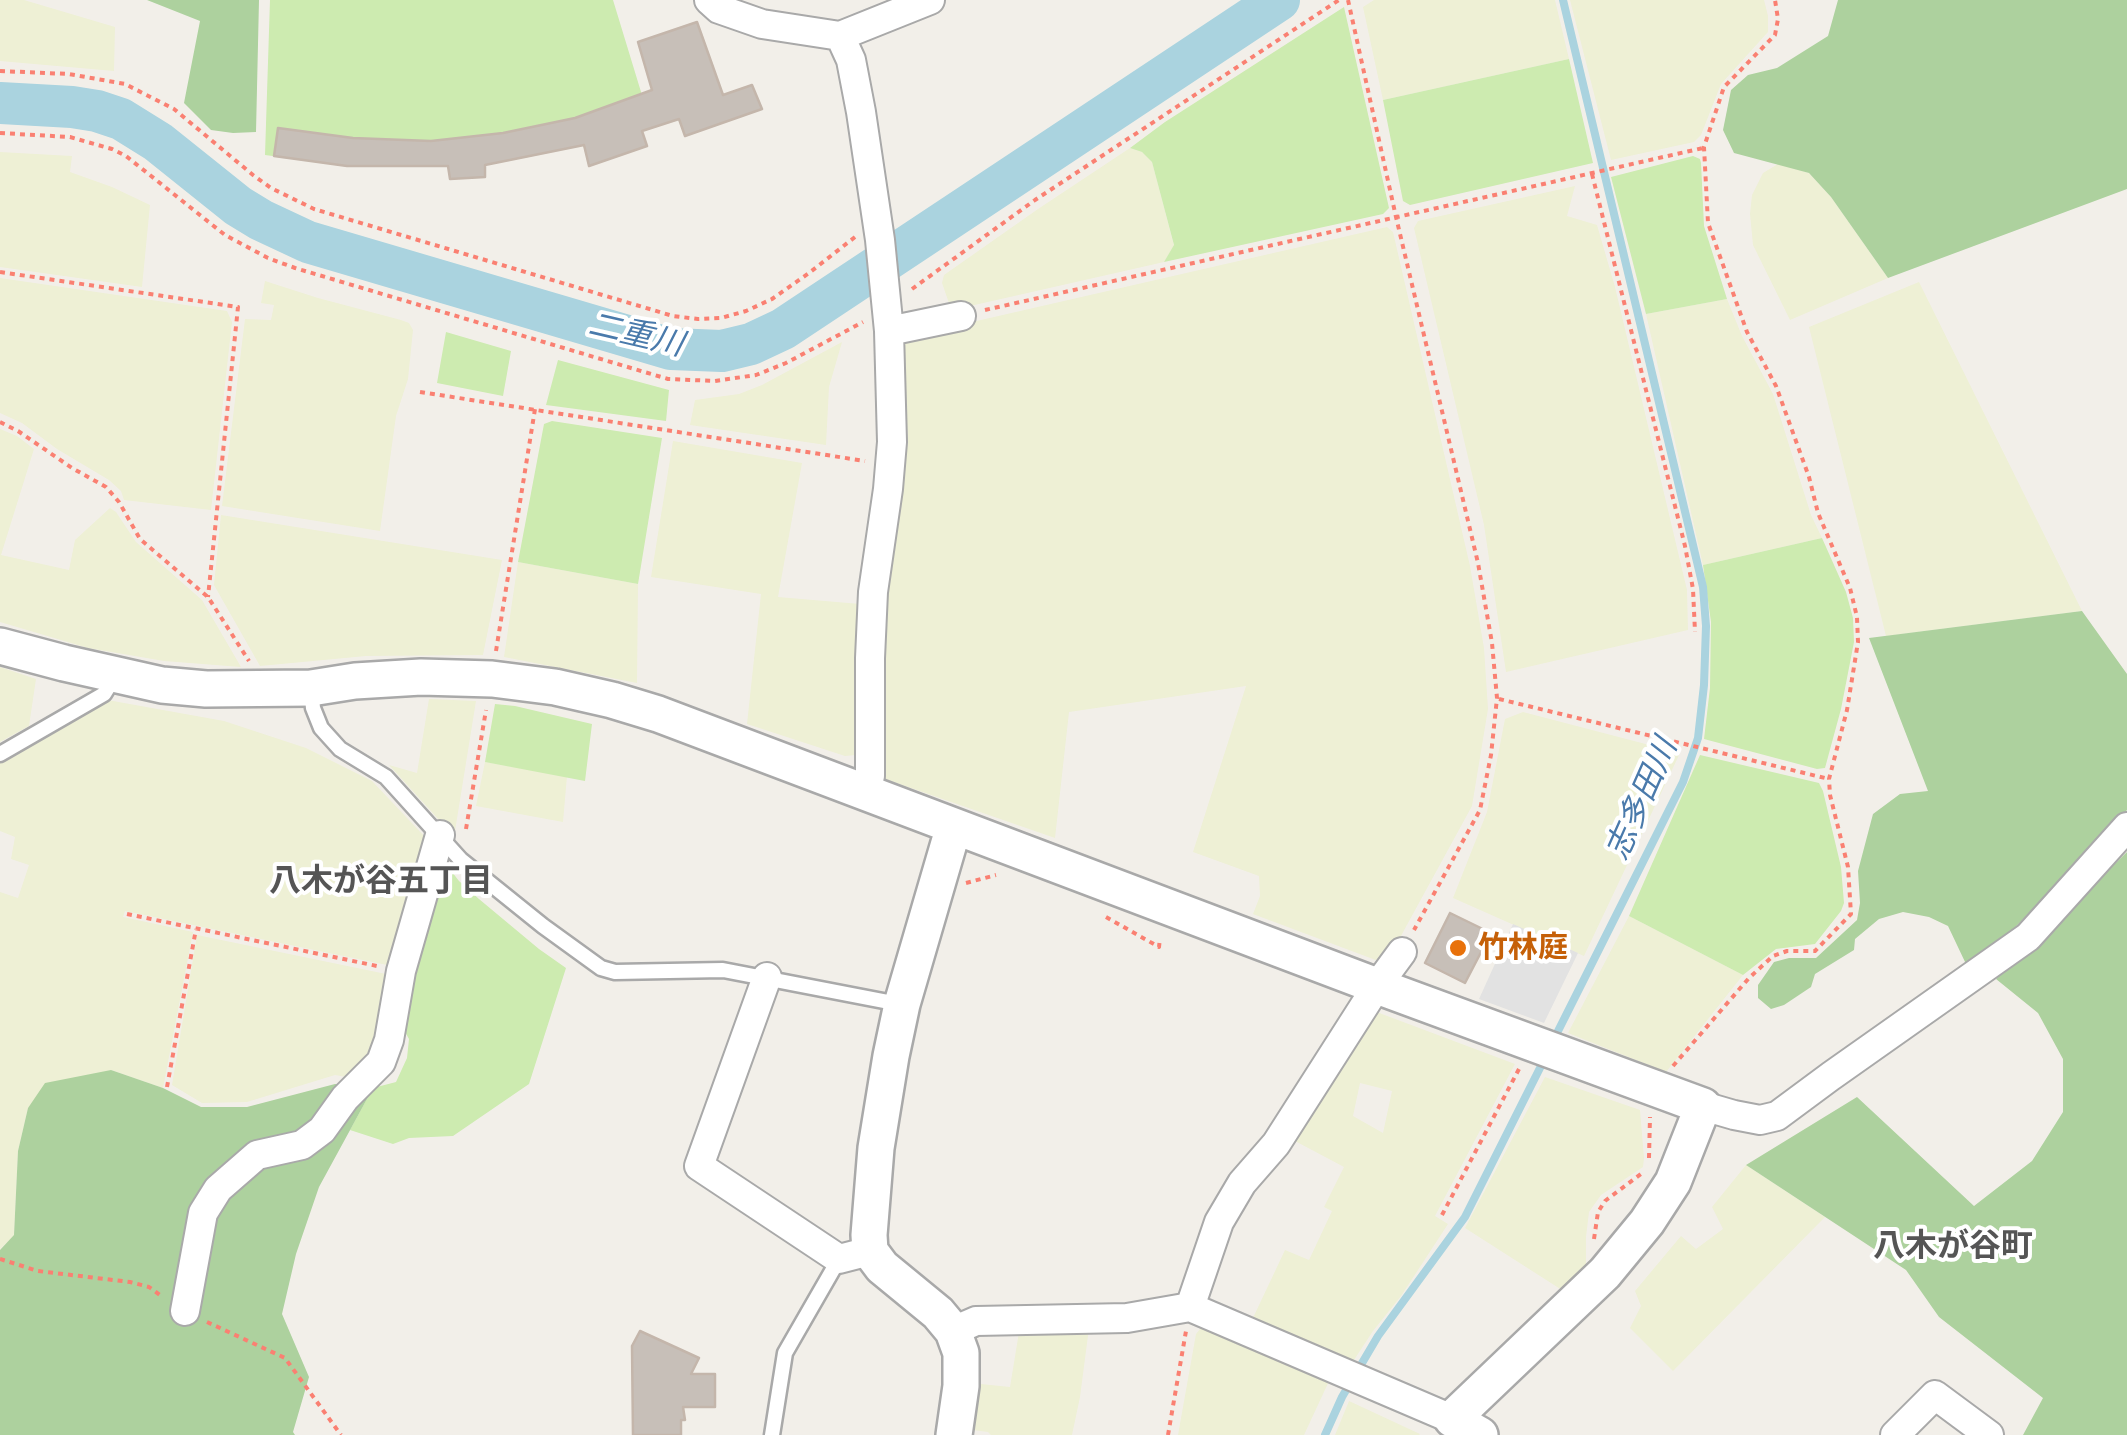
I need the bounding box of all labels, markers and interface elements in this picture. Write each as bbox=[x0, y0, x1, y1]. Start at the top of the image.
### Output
water label: 二重川 bbox=[585, 305, 687, 365]
water label: 志多田川 bbox=[1598, 733, 1686, 865]
district label: 八木が谷五丁目 bbox=[269, 862, 493, 900]
place label: 竹林庭 bbox=[1478, 930, 1568, 966]
marker: 竹林庭 bbox=[1447, 937, 1469, 959]
district label: 八木が谷町 bbox=[1873, 1227, 2033, 1265]

